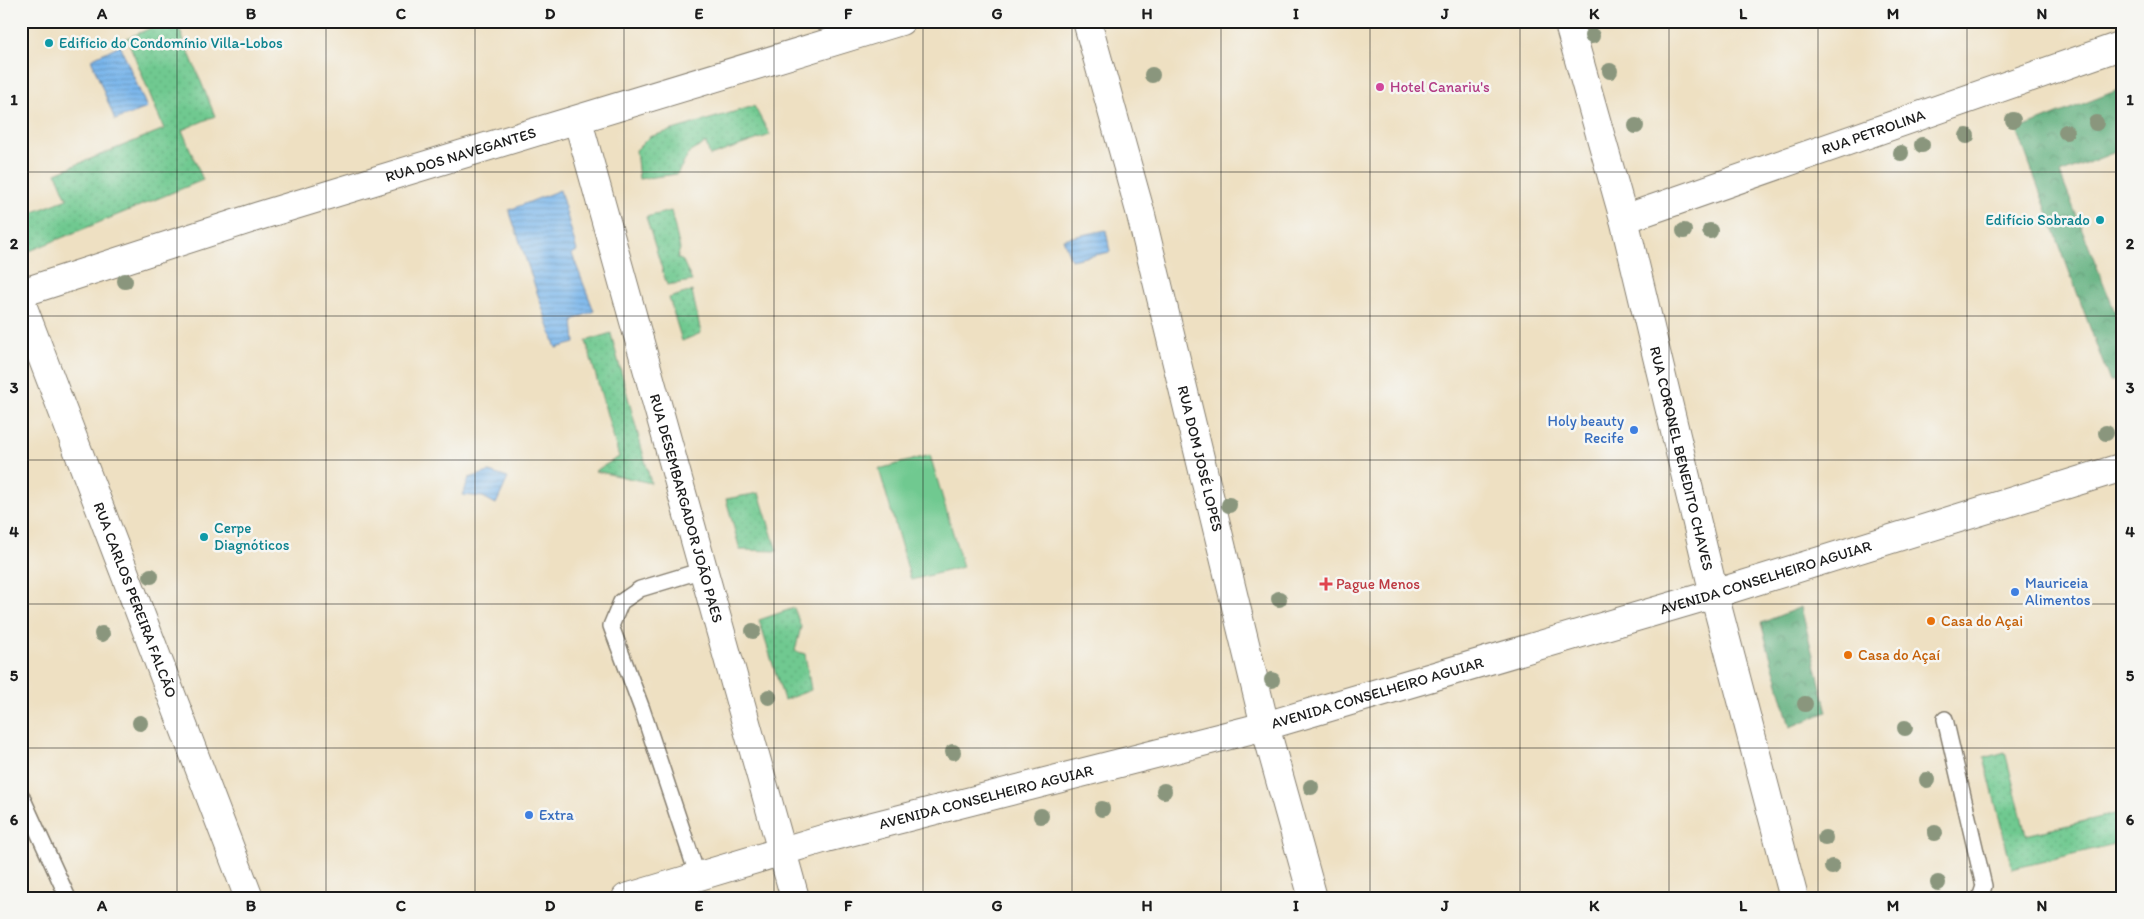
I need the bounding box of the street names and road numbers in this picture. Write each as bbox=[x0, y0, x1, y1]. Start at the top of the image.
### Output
street label: RUA PETROLINA bbox=[1819, 106, 1928, 158]
street label: RUA DOS NAVEGANTES bbox=[383, 123, 538, 186]
street label: RUA CORONEL BENEDITO CHAVES bbox=[1646, 344, 1717, 572]
street label: RUA DOM JOSÉ LOPES bbox=[1174, 384, 1226, 533]
street label: RUA DESEMBARGADOR JOÃO PAES bbox=[646, 392, 727, 625]
street label: RUA CARLOS PEREIRA FALCÃO bbox=[89, 500, 181, 700]
street label: AVENIDA CONSELHEIRO AGUIAR bbox=[1658, 536, 1874, 618]
street label: AVENIDA CONSELHEIRO AGUIAR bbox=[1269, 653, 1486, 733]
street label: AVENIDA CONSELHEIRO AGUIAR bbox=[877, 761, 1096, 833]

